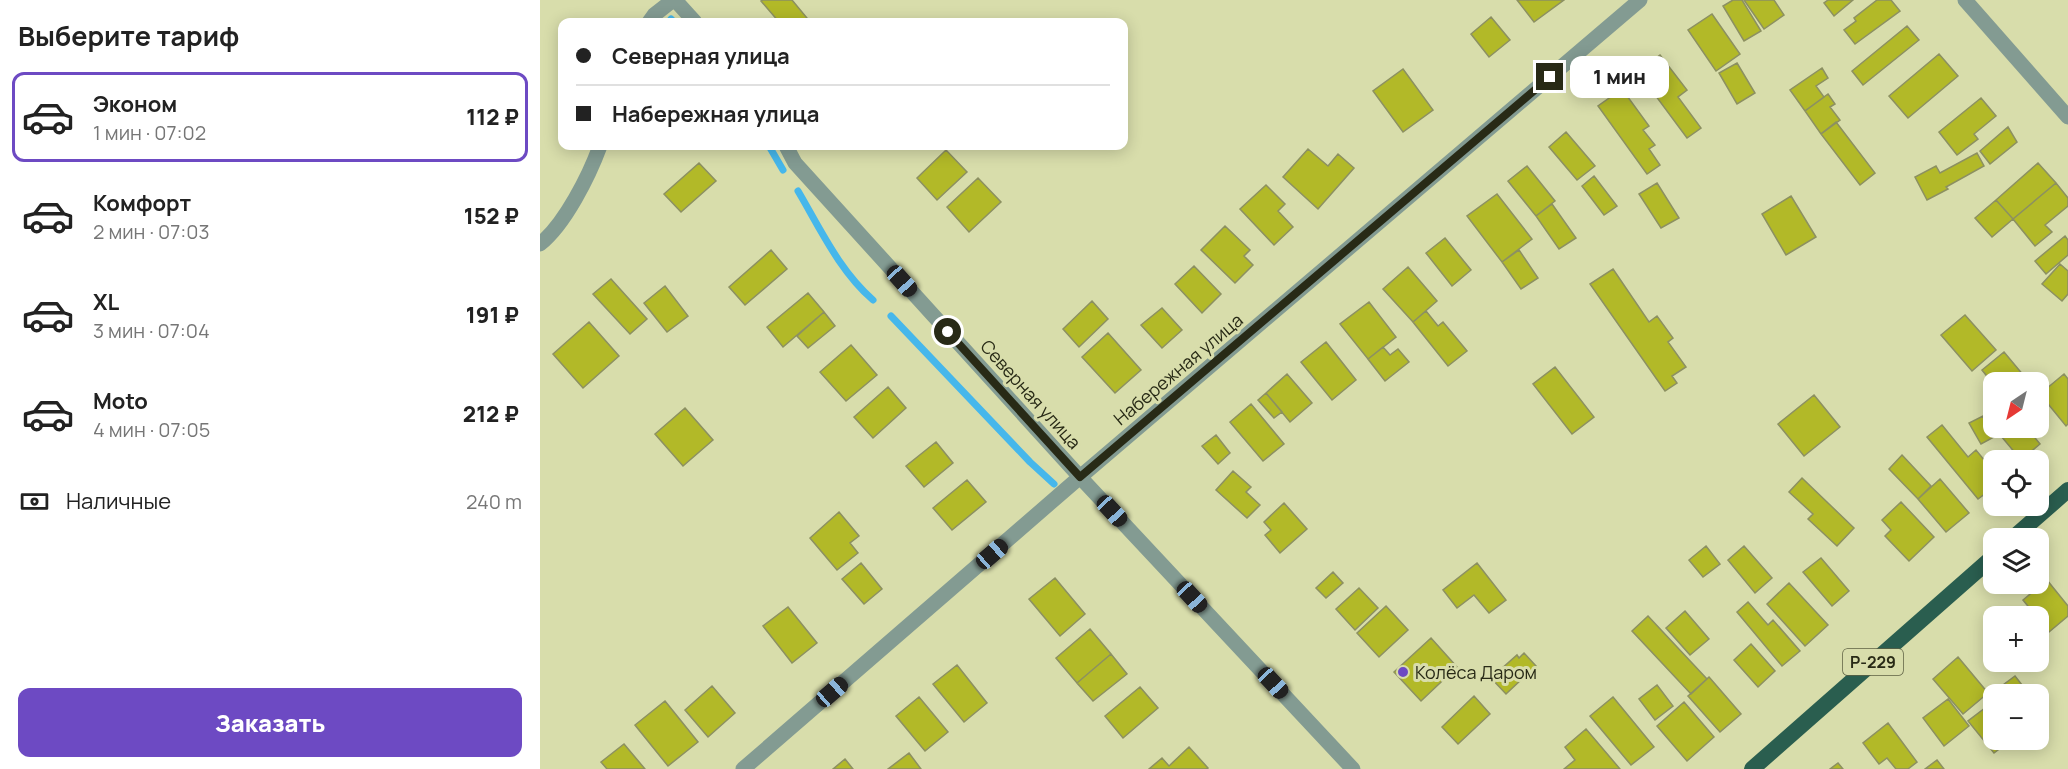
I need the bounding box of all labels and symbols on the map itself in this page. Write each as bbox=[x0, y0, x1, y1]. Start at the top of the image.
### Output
callout: 1 мин bbox=[1571, 56, 1670, 98]
route end bbox=[1536, 63, 1563, 90]
car bbox=[883, 262, 921, 300]
street label: Набережная улица bbox=[1108, 308, 1248, 430]
route start bbox=[934, 318, 961, 345]
street label: Северная улица bbox=[975, 334, 1087, 454]
north arrow bbox=[1983, 372, 2049, 438]
car bbox=[1093, 492, 1131, 530]
car bbox=[973, 535, 1011, 573]
car bbox=[1173, 578, 1211, 616]
road number: Р-229 bbox=[1843, 649, 1903, 675]
place label: Колёса Даром bbox=[1415, 660, 1537, 684]
car bbox=[1254, 664, 1292, 702]
marker: Колёса Даром bbox=[1396, 665, 1410, 679]
car bbox=[813, 673, 851, 711]

